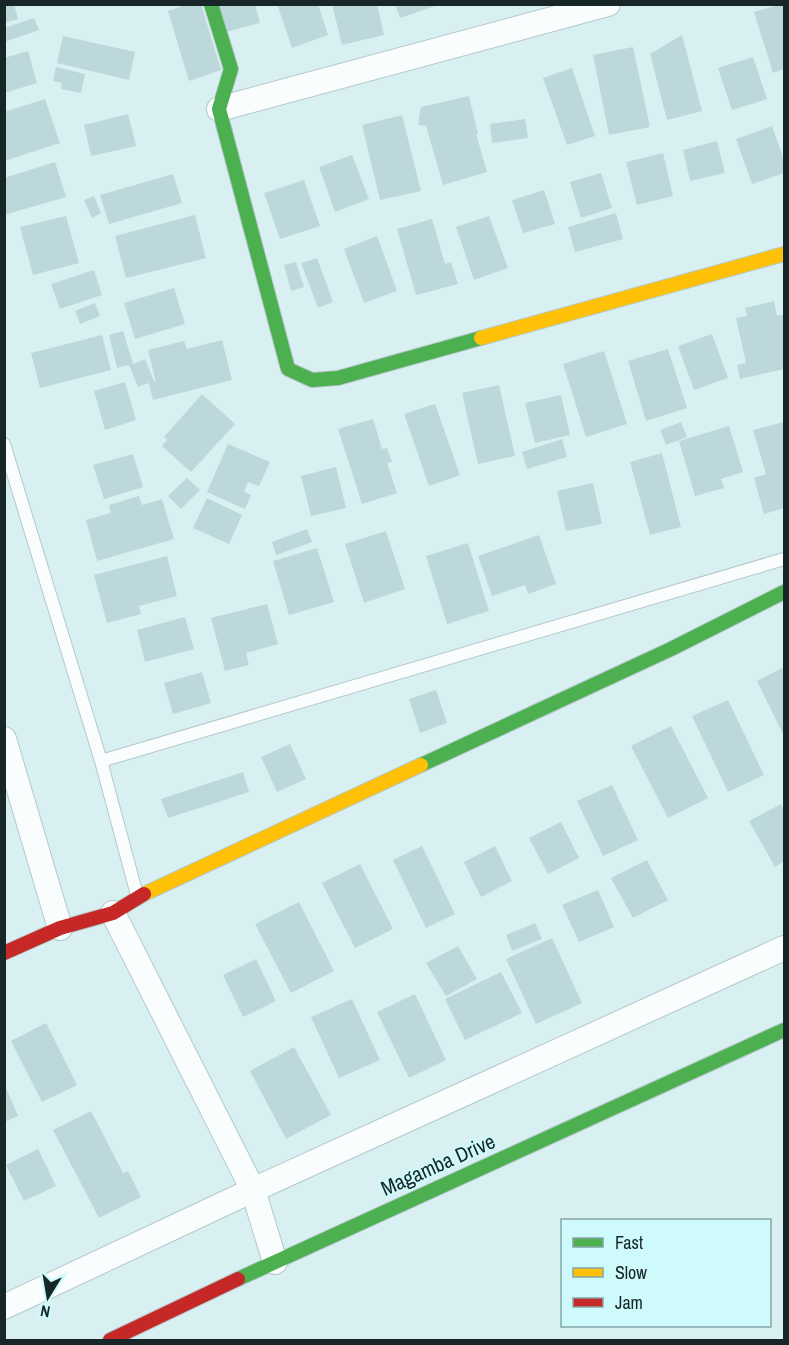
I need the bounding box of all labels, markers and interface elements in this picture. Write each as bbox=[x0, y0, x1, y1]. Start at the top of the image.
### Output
street label: Magamba Drive bbox=[376, 1126, 500, 1203]
legend bbox=[561, 1219, 771, 1327]
text: Fast bbox=[615, 1230, 643, 1255]
text: Slow bbox=[615, 1260, 647, 1285]
north arrow bbox=[18, 1267, 78, 1327]
text: Jam bbox=[615, 1290, 643, 1315]
text: N bbox=[38, 1300, 52, 1323]

